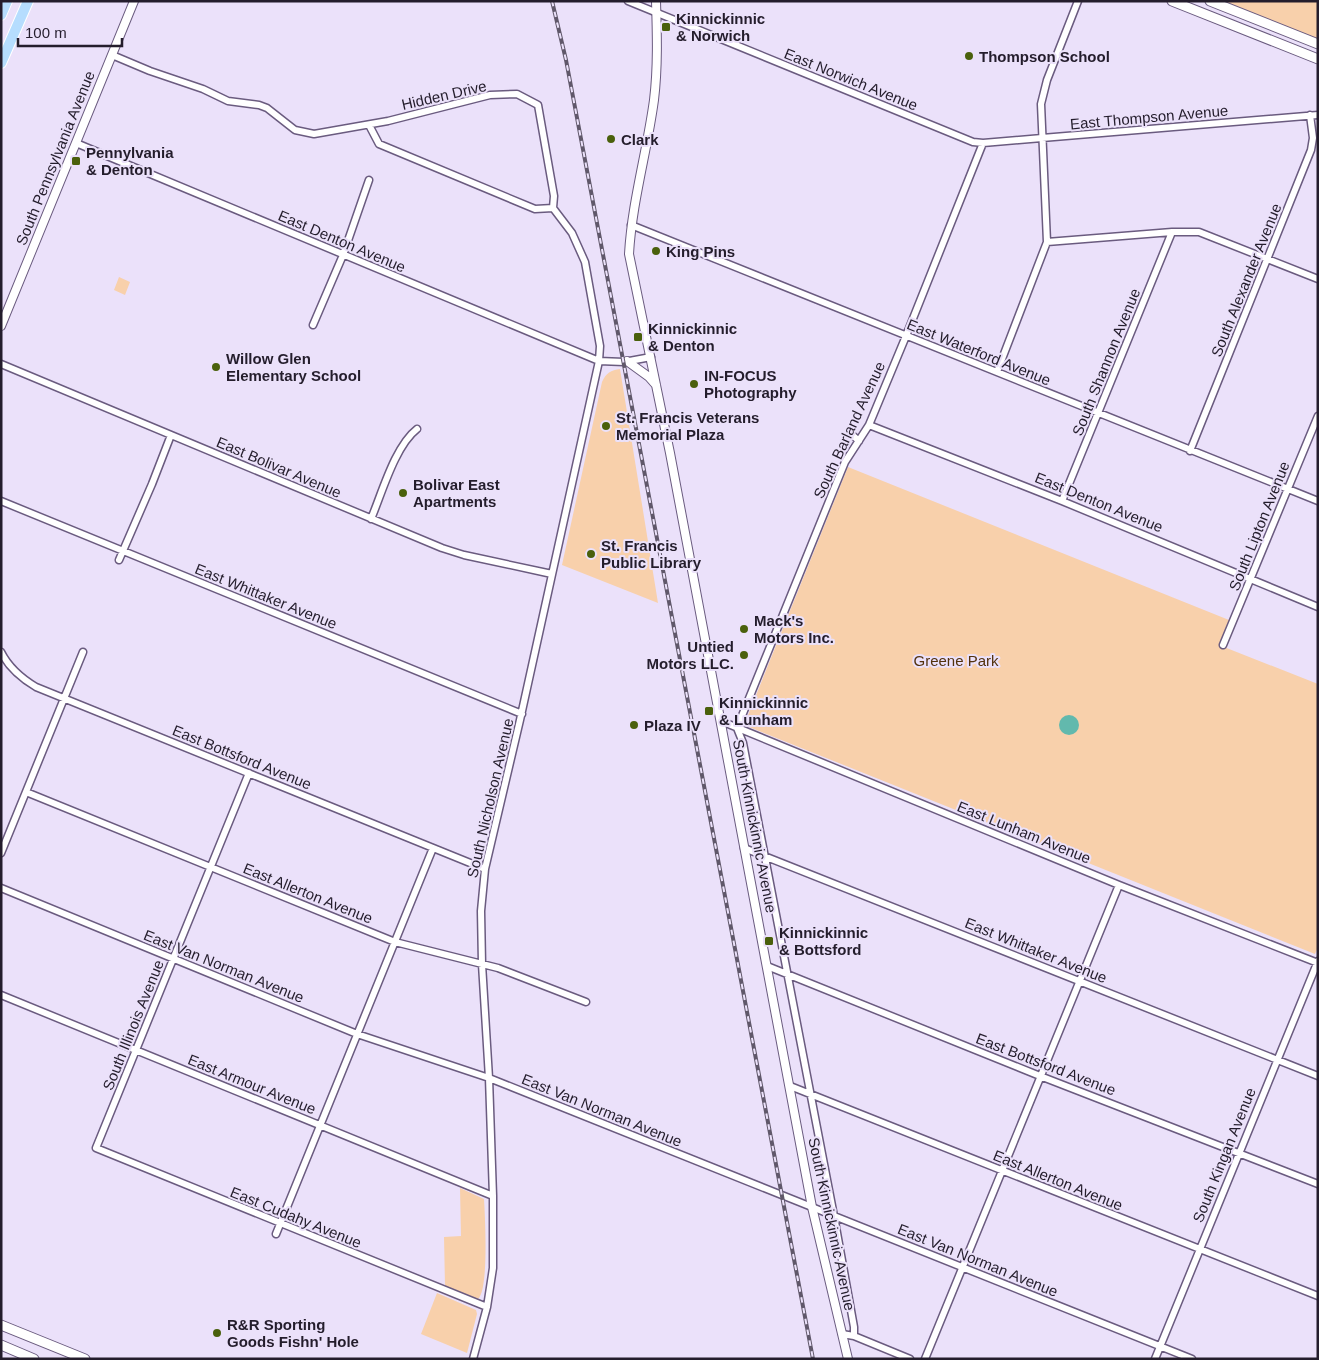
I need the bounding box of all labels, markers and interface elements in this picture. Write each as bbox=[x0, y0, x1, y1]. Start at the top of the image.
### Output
place label: Kinnickinnic & Norwich bbox=[676, 10, 765, 44]
scale bar bbox=[18, 15, 121, 47]
marker: Kinnickinnic & Norwich bbox=[660, 21, 672, 33]
text: 100 m bbox=[25, 24, 67, 41]
street label: East Norwich Avenue bbox=[782, 44, 920, 114]
place label: Thompson School bbox=[979, 48, 1110, 65]
marker: Thompson School bbox=[963, 50, 975, 62]
street label: South Pennsylvania Avenue bbox=[12, 68, 98, 248]
street label: Hidden Drive bbox=[400, 77, 488, 113]
street label: East Thompson Avenue bbox=[1069, 102, 1229, 132]
place label: Clark bbox=[621, 131, 659, 148]
marker: Clark bbox=[605, 133, 617, 145]
place label: Pennylvania & Denton bbox=[86, 144, 174, 178]
marker: Pennylvania & Denton bbox=[70, 155, 82, 167]
street label: South Alexander Avenue bbox=[1207, 201, 1285, 359]
street label: East Denton Avenue bbox=[276, 207, 408, 275]
place label: King Pins bbox=[666, 243, 735, 260]
marker: King Pins bbox=[650, 245, 662, 257]
street label: South Shannon Avenue bbox=[1069, 286, 1143, 438]
street label: East Waterford Avenue bbox=[905, 315, 1053, 389]
place label: Kinnickinnic & Denton bbox=[648, 320, 737, 354]
marker: Kinnickinnic & Denton bbox=[632, 331, 644, 343]
place label: Willow Glen Elementary School bbox=[226, 350, 361, 384]
street label: South Barland Avenue bbox=[810, 359, 888, 501]
marker: Willow Glen Elementary School bbox=[210, 361, 222, 373]
place label: IN-FOCUS Photography bbox=[704, 367, 797, 401]
marker: IN-FOCUS Photography bbox=[688, 378, 700, 390]
place label: St. Francis Veterans Memorial Plaza bbox=[616, 409, 759, 443]
marker: St. Francis Veterans Memorial Plaza bbox=[600, 420, 612, 432]
street label: East Bolivar Avenue bbox=[214, 433, 344, 501]
street label: South Lipton Avenue bbox=[1225, 459, 1293, 593]
street label: East Denton Avenue bbox=[1033, 469, 1165, 535]
place label: Bolivar East Apartments bbox=[413, 476, 500, 510]
marker: Bolivar East Apartments bbox=[397, 487, 409, 499]
place label: St. Francis Public Library bbox=[601, 537, 702, 571]
marker: St. Francis Public Library bbox=[585, 548, 597, 560]
street label: East Whittaker Avenue bbox=[193, 560, 339, 632]
place label: Mack's Motors Inc. bbox=[754, 612, 834, 646]
marker: Mack's Motors Inc. bbox=[738, 623, 750, 635]
place label: Untied Motors LLC. bbox=[647, 638, 734, 672]
marker: Untied Motors LLC. bbox=[738, 649, 750, 661]
park label: Greene Park bbox=[913, 652, 999, 669]
place label: Kinnickinnic & Lunham bbox=[719, 694, 808, 728]
marker: Kinnickinnic & Lunham bbox=[703, 705, 715, 717]
street label: South Nicholson Avenue bbox=[463, 717, 517, 879]
place label: Plaza IV bbox=[644, 717, 701, 734]
marker: Plaza IV bbox=[628, 719, 640, 731]
street label: East Bottsford Avenue bbox=[170, 721, 314, 793]
street label: South Kinnickinnic Avenue bbox=[730, 738, 780, 914]
street label: East Lunham Avenue bbox=[955, 797, 1093, 867]
street label: East Allerton Avenue bbox=[241, 859, 375, 927]
street label: East Whittaker Avenue bbox=[963, 914, 1109, 986]
place label: Kinnickinnic & Bottsford bbox=[779, 924, 868, 958]
street label: East Van Norman Avenue bbox=[141, 926, 307, 1006]
marker: Kinnickinnic & Bottsford bbox=[763, 935, 775, 947]
street label: South Illinois Avenue bbox=[99, 957, 167, 1093]
street label: East Bottsford Avenue bbox=[974, 1030, 1118, 1098]
street label: East Armour Avenue bbox=[186, 1051, 318, 1117]
street label: East Van Norman Avenue bbox=[519, 1070, 685, 1150]
street label: South Kingan Avenue bbox=[1189, 1085, 1259, 1225]
street label: South Kinnickinnic Avenue bbox=[805, 1136, 859, 1312]
street label: East Allerton Avenue bbox=[991, 1146, 1125, 1214]
street label: East Cudahy Avenue bbox=[228, 1183, 364, 1251]
street label: East Van Norman Avenue bbox=[895, 1220, 1061, 1300]
place label: R&R Sporting Goods Fishn' Hole bbox=[227, 1316, 359, 1350]
marker: R&R Sporting Goods Fishn' Hole bbox=[211, 1327, 223, 1339]

